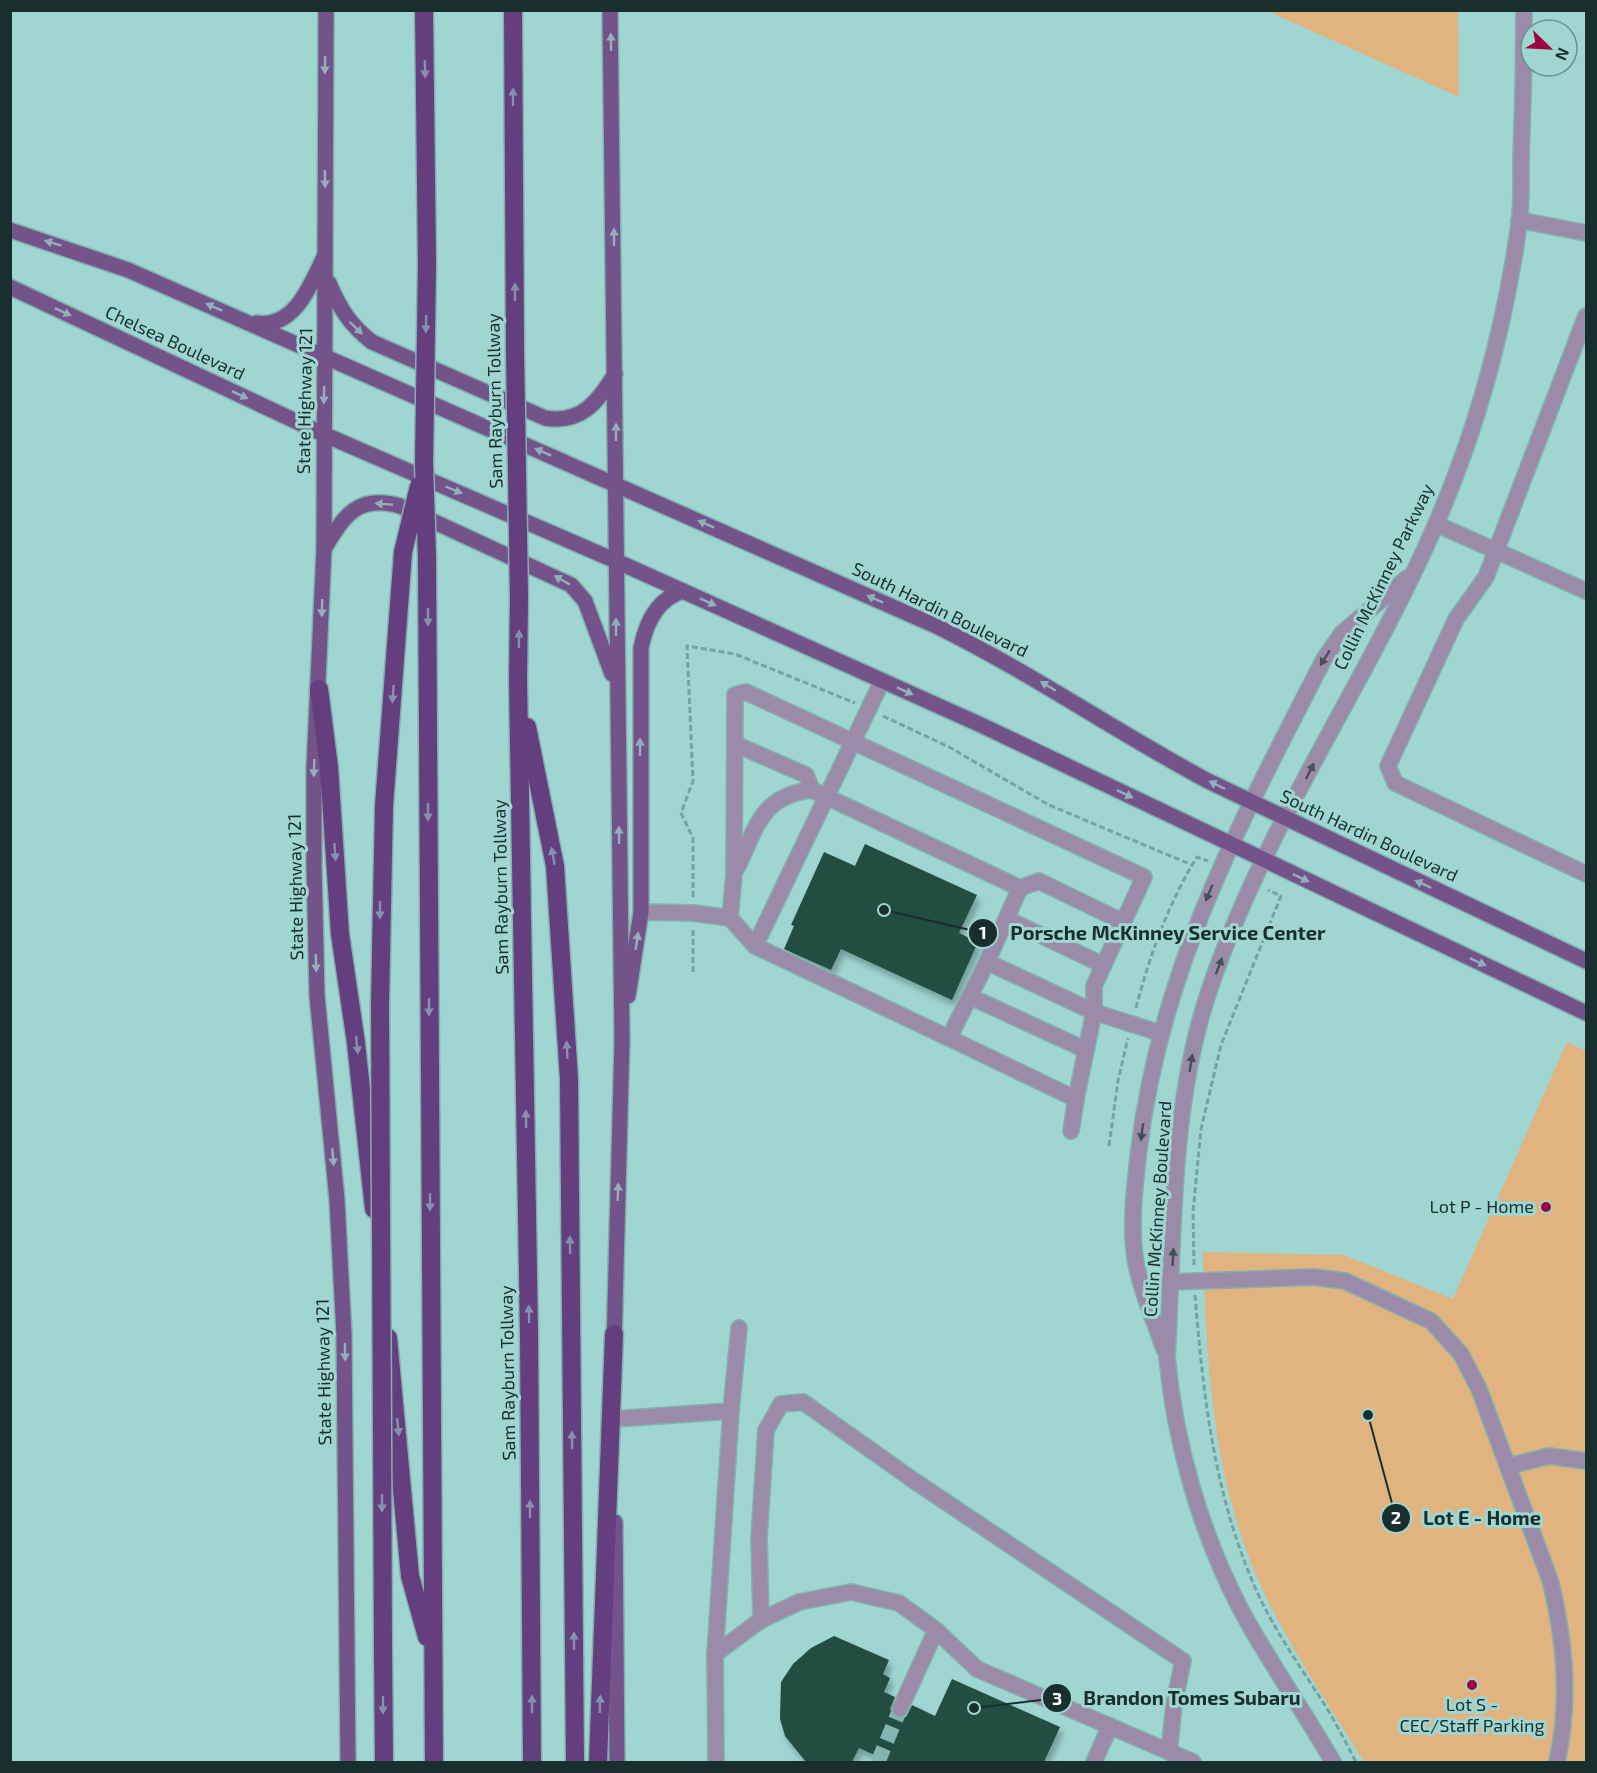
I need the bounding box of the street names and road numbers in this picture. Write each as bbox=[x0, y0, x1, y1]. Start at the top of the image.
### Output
street label: Chelsea Boulevard bbox=[102, 300, 249, 384]
street label: Sam Rayburn Tollway bbox=[481, 313, 507, 489]
street label: State Highway 121 bbox=[292, 328, 316, 474]
street label: Collin McKinney Parkway bbox=[1328, 479, 1438, 673]
street label: South Hardin Boulevard bbox=[849, 557, 1032, 661]
street label: South Hardin Boulevard bbox=[1277, 784, 1462, 886]
street label: Sam Rayburn Tollway bbox=[487, 799, 513, 975]
street label: State Highway 121 bbox=[283, 814, 307, 960]
street label: Collin McKinney Boulevard bbox=[1138, 1100, 1176, 1318]
street label: Sam Rayburn Tollway bbox=[494, 1285, 520, 1461]
street label: State Highway 121 bbox=[311, 1299, 335, 1445]

